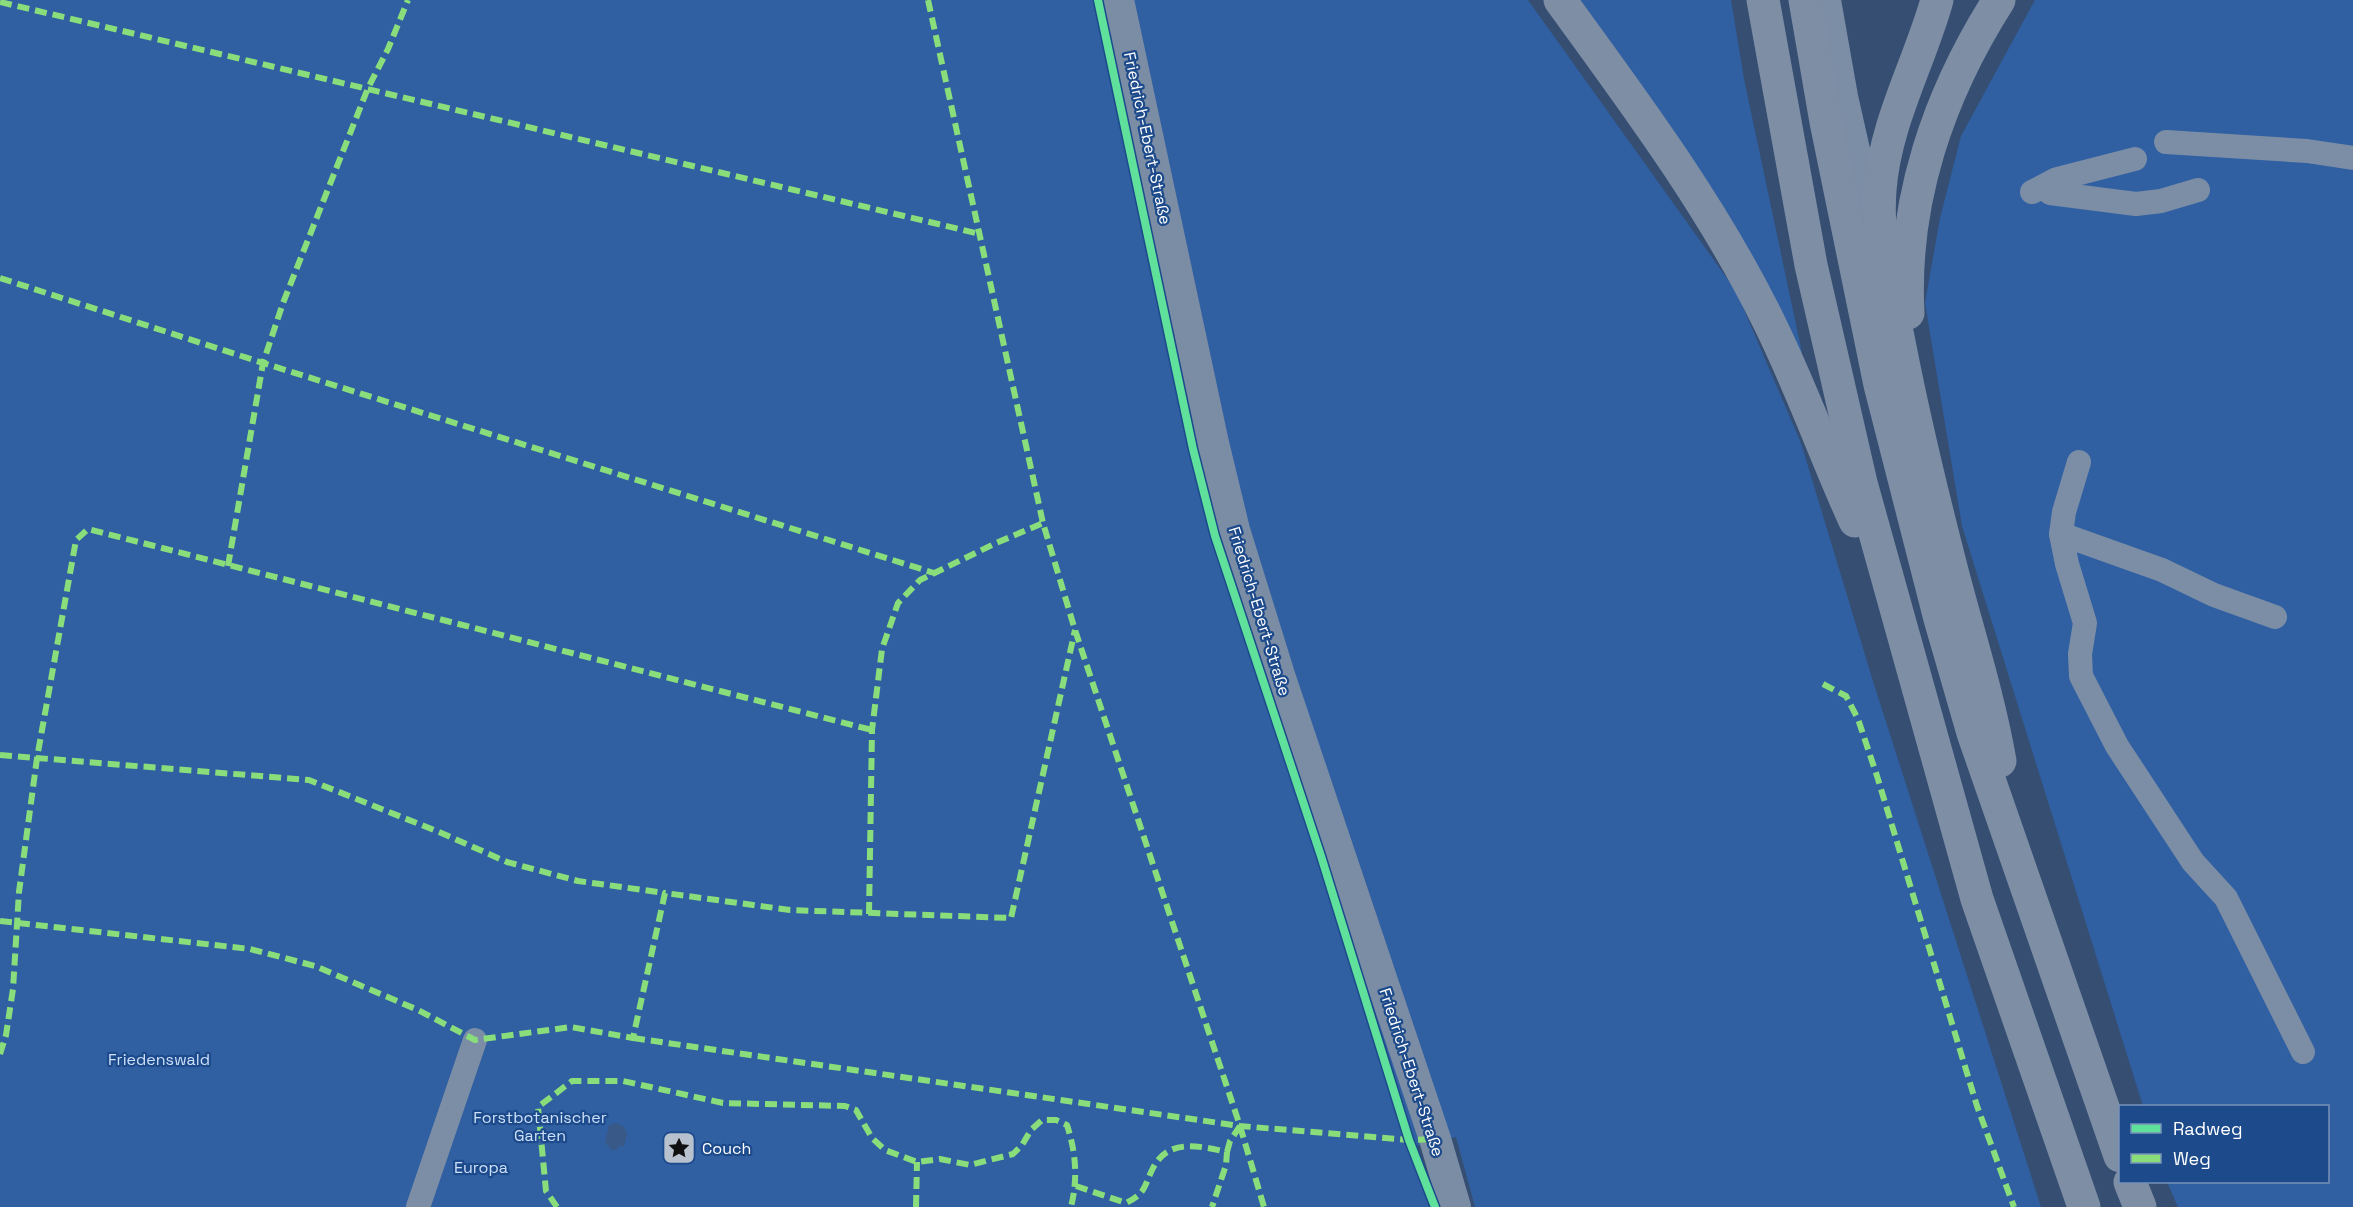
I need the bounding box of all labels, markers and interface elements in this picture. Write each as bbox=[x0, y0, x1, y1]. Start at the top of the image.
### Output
street label: Friedrich-Ebert-Straße bbox=[1119, 50, 1176, 226]
street label: Friedrich-Ebert-Straße bbox=[1224, 524, 1295, 698]
street label: Friedrich-Ebert-Straße bbox=[1374, 985, 1449, 1159]
park label: Friedenswald bbox=[108, 1049, 210, 1070]
legend bbox=[2119, 1105, 2329, 1183]
park label: Forstbotanischer Garten bbox=[473, 1107, 607, 1146]
text: Radweg bbox=[2173, 1117, 2243, 1140]
place icon: Couch bbox=[661, 1130, 697, 1166]
place label: Couch bbox=[702, 1138, 751, 1159]
text: Weg bbox=[2173, 1147, 2211, 1170]
park label: Europa bbox=[454, 1157, 508, 1178]

